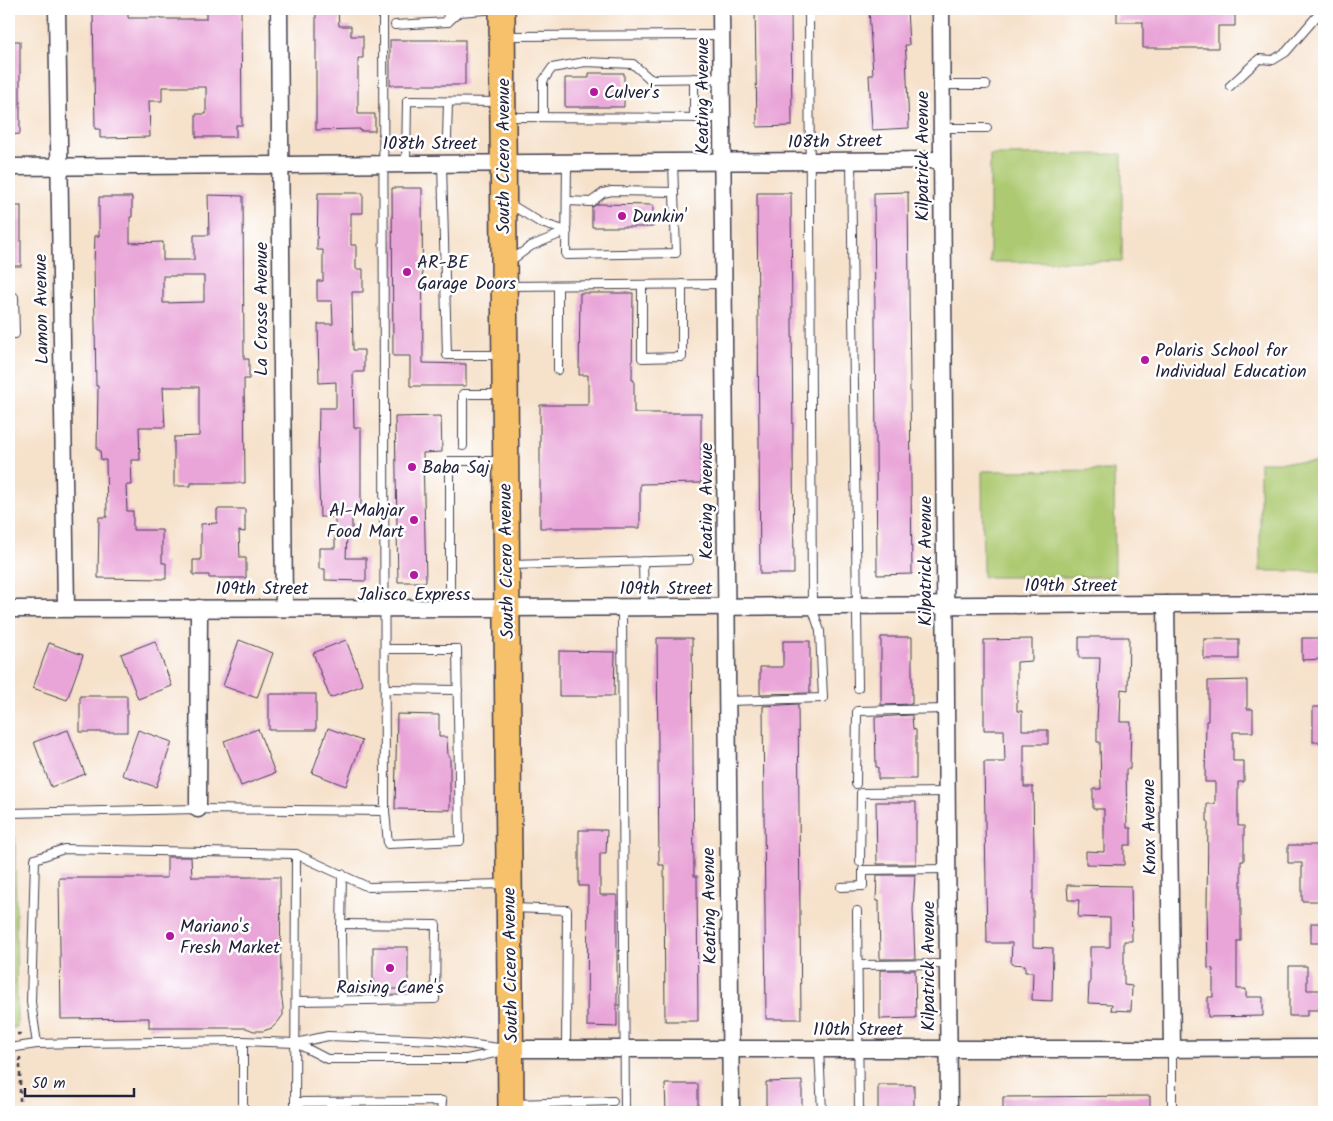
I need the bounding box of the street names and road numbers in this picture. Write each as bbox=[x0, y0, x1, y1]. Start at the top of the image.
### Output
street label: Keating Avenue bbox=[689, 38, 718, 154]
street label: South Cicero Avenue bbox=[490, 78, 519, 234]
street label: Kilpatrick Avenue bbox=[909, 91, 938, 221]
street label: 108th Street bbox=[787, 127, 884, 158]
street label: 108th Street bbox=[383, 130, 479, 159]
street label: La Crosse Avenue bbox=[248, 242, 277, 376]
street label: Lamon Avenue bbox=[27, 253, 58, 364]
street label: Keating Avenue bbox=[693, 443, 722, 559]
street label: South Cicero Avenue bbox=[492, 483, 523, 639]
street label: Kilpatrick Avenue bbox=[912, 496, 941, 626]
street label: 109th Street bbox=[1025, 572, 1118, 601]
street label: 109th Street bbox=[216, 575, 309, 604]
street label: 109th Street bbox=[620, 575, 713, 604]
street label: Knox Avenue bbox=[1135, 779, 1166, 875]
street label: Keating Avenue bbox=[695, 847, 726, 965]
street label: South Cicero Avenue bbox=[496, 887, 527, 1043]
street label: Kilpatrick Avenue bbox=[915, 901, 944, 1031]
street label: 110th Street bbox=[813, 1016, 904, 1045]

